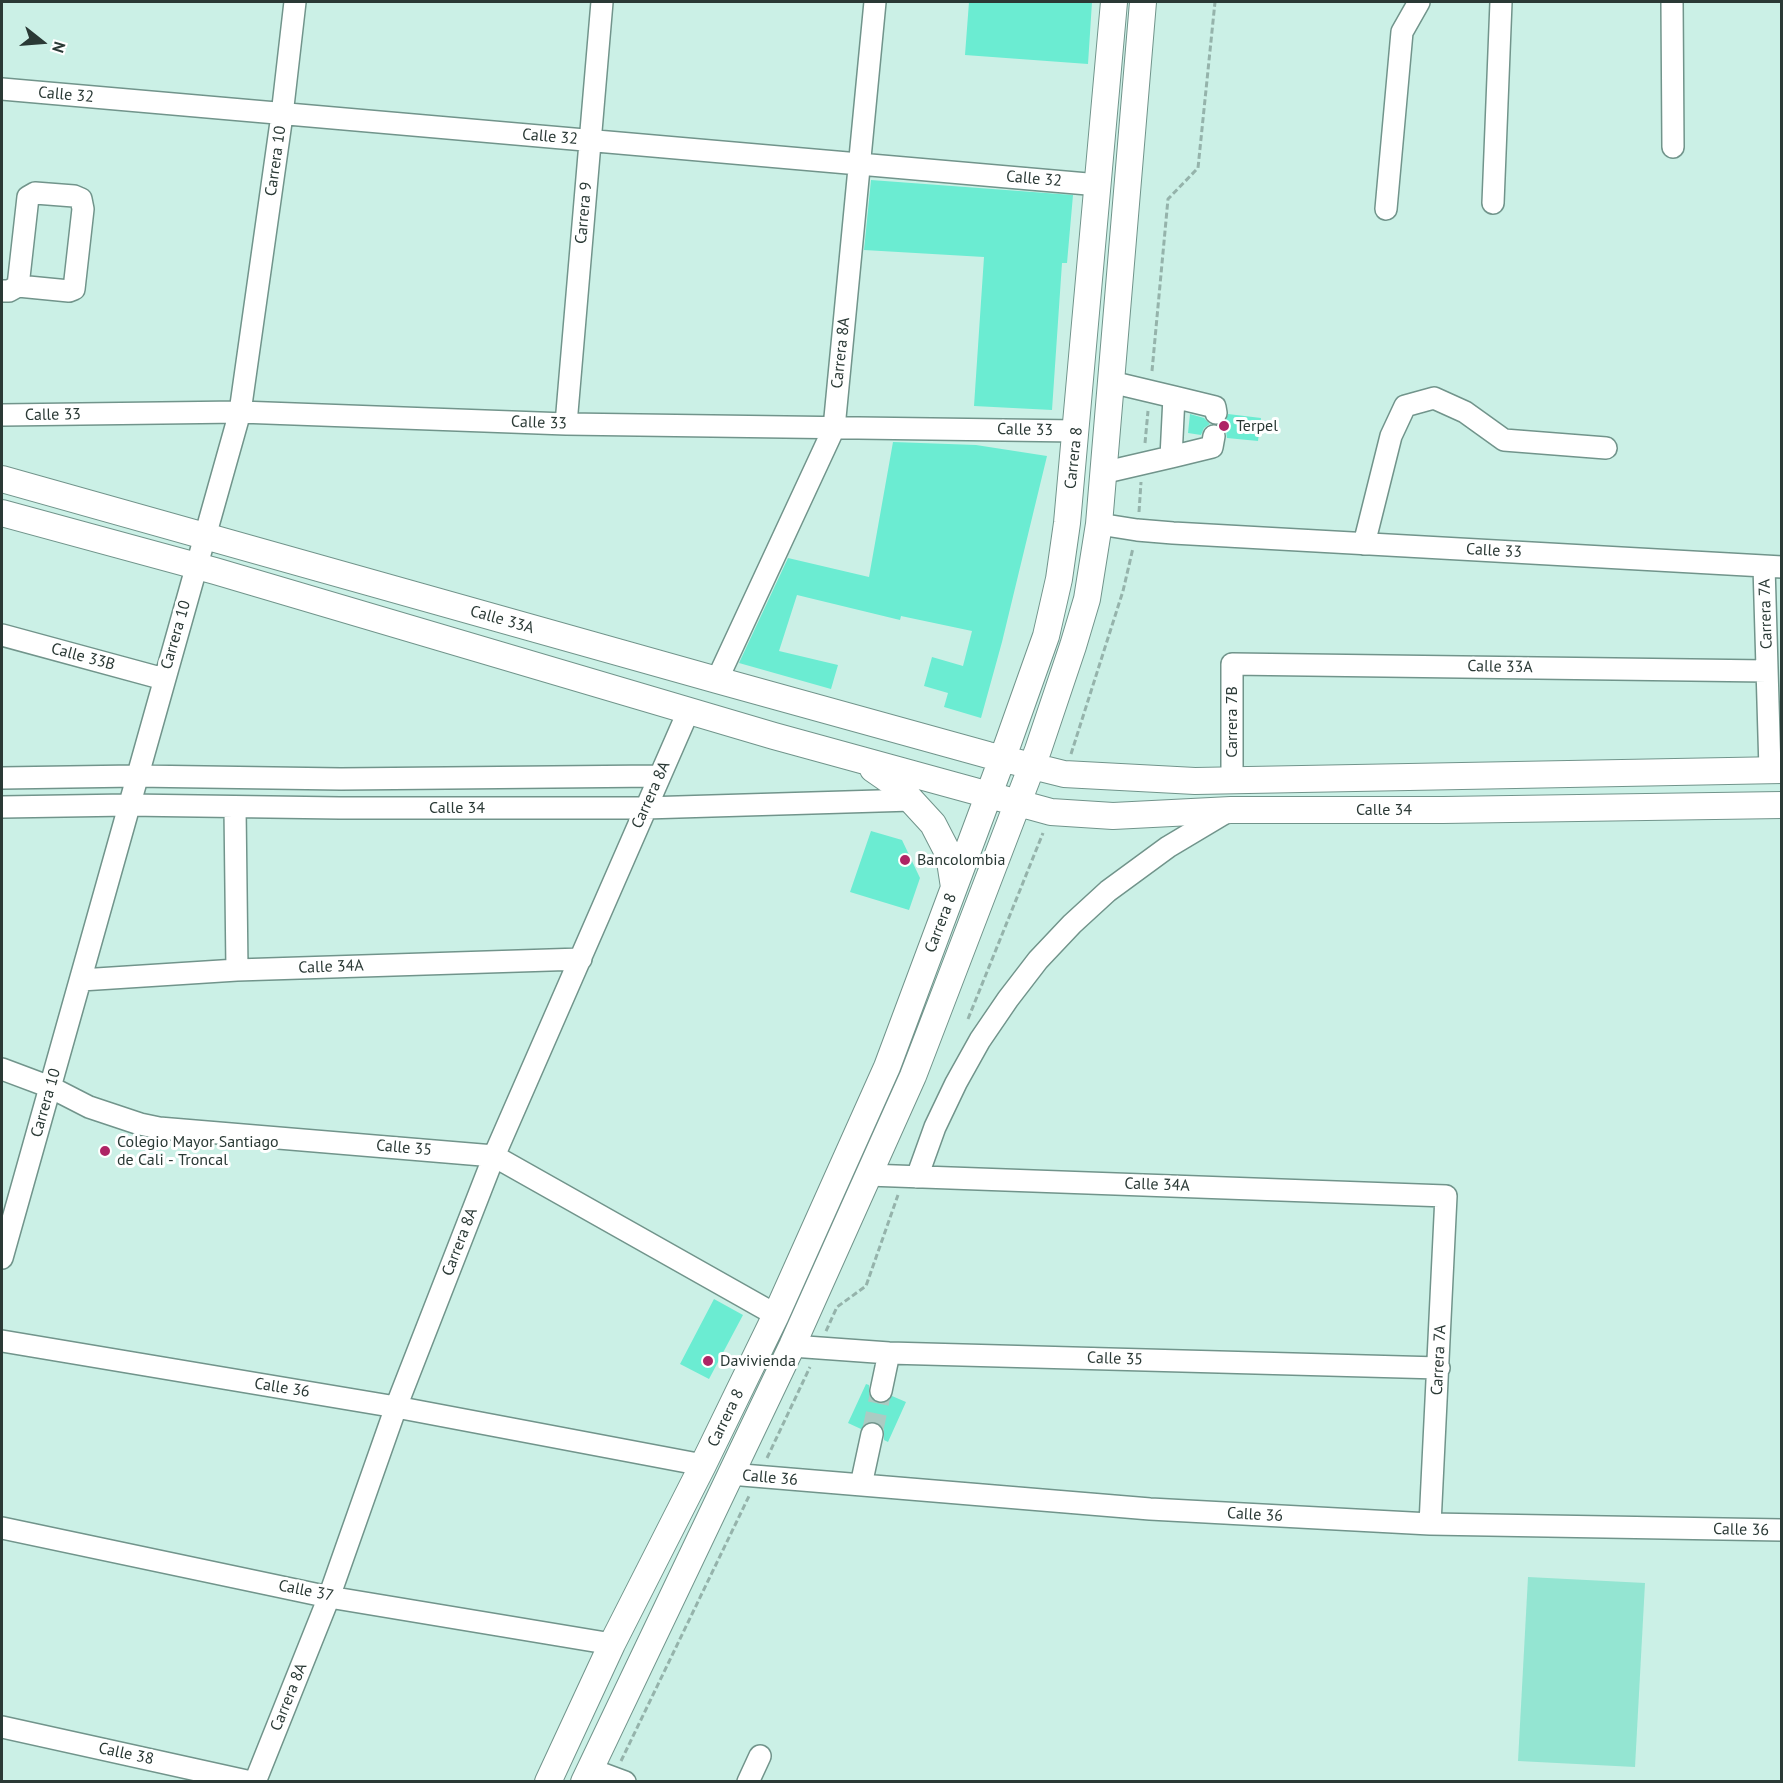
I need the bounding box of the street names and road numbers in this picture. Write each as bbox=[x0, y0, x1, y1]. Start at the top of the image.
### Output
street label: Calle 32 bbox=[37, 83, 95, 107]
street label: Carrera 10 bbox=[262, 125, 290, 197]
street label: Calle 32 bbox=[521, 125, 579, 149]
street label: Calle 32 bbox=[1005, 167, 1063, 191]
street label: Carrera 9 bbox=[572, 181, 596, 245]
street label: Carrera 8A bbox=[828, 316, 854, 390]
street label: Calle 33 bbox=[25, 405, 81, 425]
street label: Calle 33 bbox=[511, 412, 567, 434]
street label: Calle 33 bbox=[997, 420, 1053, 440]
street label: Carrera 8 bbox=[1061, 426, 1087, 490]
street label: Calle 33 bbox=[1466, 540, 1522, 562]
street label: Carrera 7A bbox=[1755, 578, 1777, 650]
street label: Carrera 10 bbox=[157, 598, 195, 672]
street label: Calle 33A bbox=[468, 602, 536, 638]
street label: Calle 33B bbox=[49, 639, 117, 675]
street label: Calle 33A bbox=[1467, 657, 1533, 677]
street label: Carrera 7B bbox=[1222, 686, 1242, 758]
street label: Carrera 8A bbox=[628, 758, 674, 832]
street label: Calle 34 bbox=[429, 798, 485, 818]
street label: Calle 34 bbox=[1356, 800, 1412, 820]
street label: Carrera 8 bbox=[921, 891, 961, 955]
street label: Calle 34A bbox=[298, 956, 364, 978]
street label: Carrera 10 bbox=[27, 1066, 65, 1140]
street label: Calle 35 bbox=[375, 1136, 433, 1160]
street label: Calle 34A bbox=[1124, 1174, 1190, 1196]
street label: Carrera 8A bbox=[438, 1205, 482, 1279]
street label: Carrera 7A bbox=[1428, 1324, 1450, 1396]
street label: Calle 35 bbox=[1087, 1348, 1143, 1370]
street label: Calle 36 bbox=[253, 1374, 311, 1402]
street label: Carrera 8 bbox=[704, 1386, 748, 1450]
street label: Calle 36 bbox=[741, 1466, 799, 1490]
street label: Calle 36 bbox=[1227, 1504, 1283, 1526]
street label: Calle 36 bbox=[1713, 1520, 1769, 1540]
street label: Calle 37 bbox=[277, 1576, 335, 1606]
street label: Carrera 8A bbox=[267, 1660, 311, 1734]
street label: Calle 38 bbox=[97, 1739, 155, 1769]

